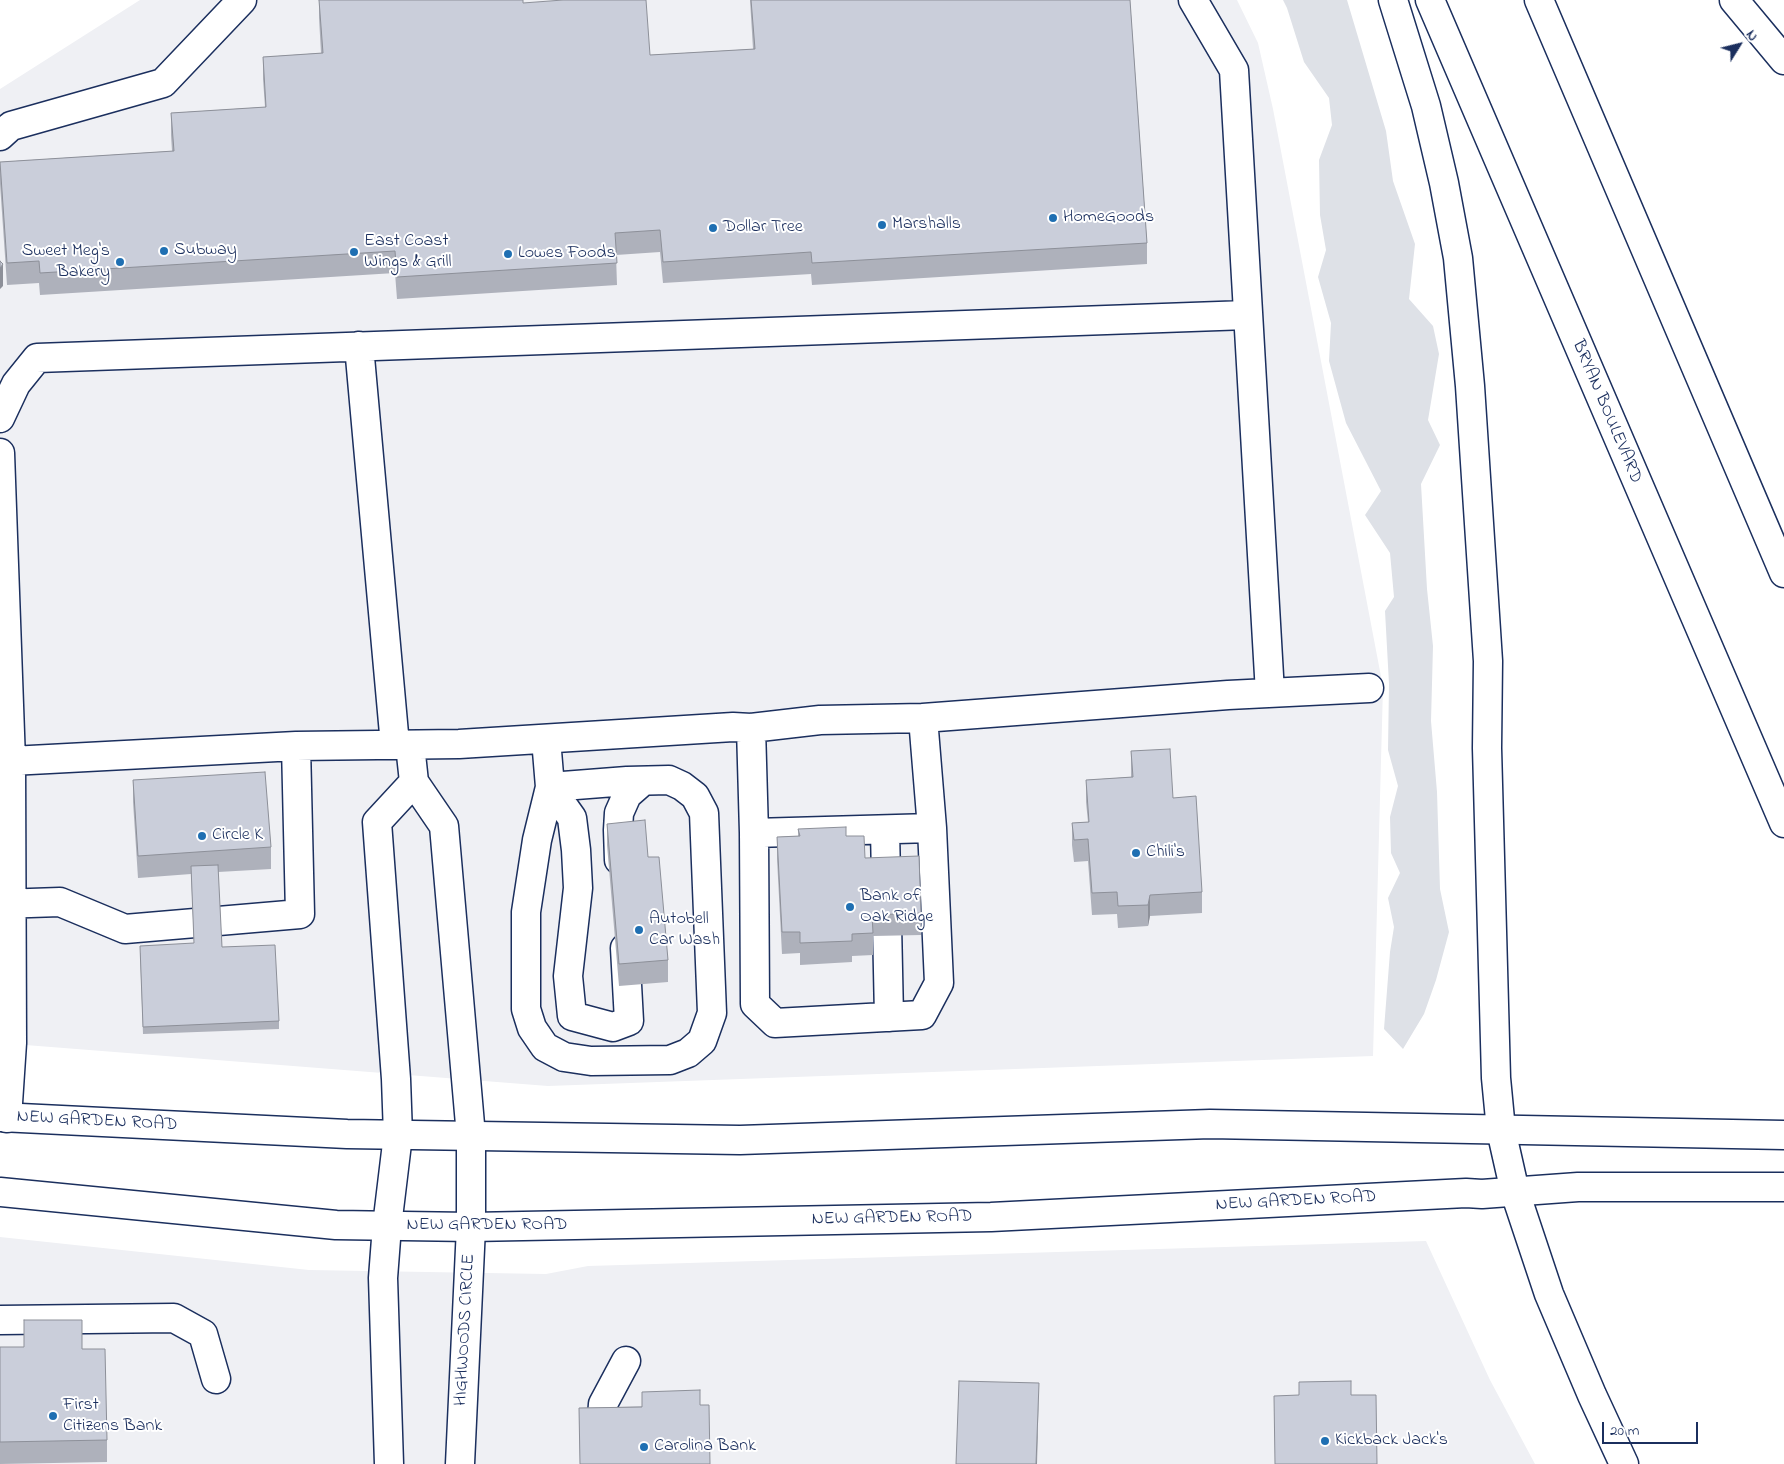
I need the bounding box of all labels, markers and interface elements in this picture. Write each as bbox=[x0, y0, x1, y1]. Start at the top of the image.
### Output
north arrow bbox=[1714, 20, 1764, 70]
text: N bbox=[1740, 26, 1763, 46]
place label: HomeGoods bbox=[1063, 207, 1154, 229]
marker: HomeGoods bbox=[1047, 212, 1059, 224]
place label: Marshalls bbox=[892, 214, 961, 236]
place label: Dollar Tree bbox=[723, 217, 803, 239]
marker: Marshalls bbox=[876, 219, 888, 231]
marker: Dollar Tree bbox=[707, 222, 719, 234]
place label: East Coast Wings & Grill bbox=[364, 231, 452, 274]
place label: Subway bbox=[174, 240, 237, 262]
place label: Sweet Meg's Bakery bbox=[22, 241, 110, 284]
place label: Lowes Foods bbox=[518, 243, 616, 265]
marker: Subway bbox=[158, 245, 170, 257]
marker: East Coast Wings & Grill bbox=[348, 246, 360, 258]
marker: Lowes Foods bbox=[502, 248, 514, 260]
marker: Sweet Meg's Bakery bbox=[114, 256, 126, 268]
street label: BRYAN BOULEVARD bbox=[1566, 337, 1646, 487]
place label: Circle K bbox=[212, 825, 263, 847]
marker: Circle K bbox=[196, 830, 208, 842]
place label: Chili's bbox=[1146, 842, 1185, 864]
marker: Chili's bbox=[1130, 847, 1142, 859]
place label: Bank of Oak Ridge bbox=[860, 886, 933, 929]
marker: Bank of Oak Ridge bbox=[844, 901, 856, 913]
place label: Autobell Car Wash bbox=[649, 909, 720, 952]
marker: Autobell Car Wash bbox=[633, 924, 645, 936]
street label: NEW GARDEN ROAD bbox=[16, 1107, 178, 1137]
street label: NEW GARDEN ROAD bbox=[1215, 1187, 1377, 1217]
street label: NEW GARDEN ROAD bbox=[811, 1207, 973, 1231]
street label: NEW GARDEN ROAD bbox=[407, 1215, 567, 1237]
street label: HIGHWOODS CIRCLE bbox=[451, 1253, 481, 1407]
place label: First Citizens Bank bbox=[63, 1395, 162, 1438]
marker: First Citizens Bank bbox=[47, 1410, 59, 1422]
scale bar bbox=[1604, 1412, 1700, 1444]
text: 20 m bbox=[1610, 1420, 1639, 1442]
place label: Kickback Jack's bbox=[1335, 1430, 1448, 1452]
marker: Kickback Jack's bbox=[1319, 1435, 1331, 1447]
place label: Carolina Bank bbox=[654, 1436, 756, 1458]
marker: Carolina Bank bbox=[638, 1441, 650, 1453]

